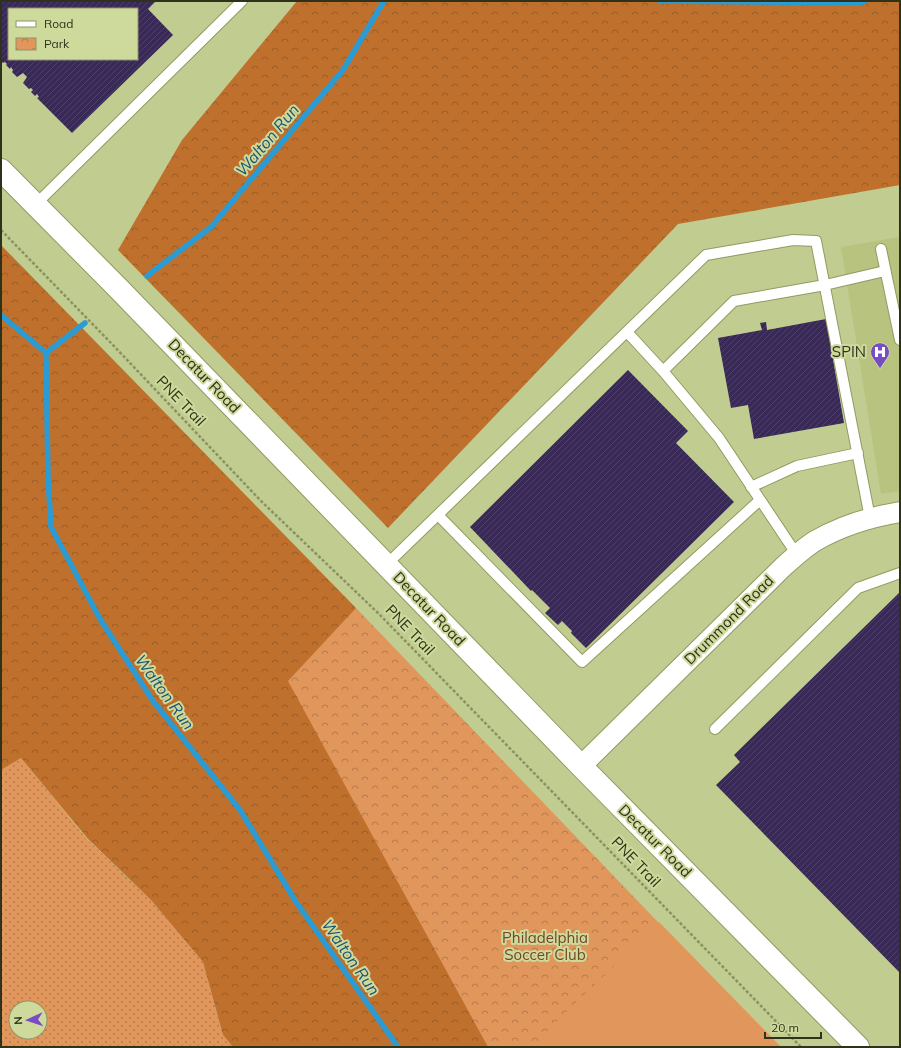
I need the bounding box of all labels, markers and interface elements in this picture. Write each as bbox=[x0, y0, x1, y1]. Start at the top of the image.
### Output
legend bbox=[8, 8, 138, 60]
text: Road bbox=[44, 16, 73, 31]
text: Park bbox=[44, 36, 70, 51]
water label: Walton Run bbox=[231, 100, 303, 180]
street label: Decatur Road bbox=[164, 335, 244, 417]
hospital icon: SPIN bbox=[869, 341, 891, 369]
place label: SPIN bbox=[832, 342, 866, 361]
street label: PNE Trail bbox=[153, 371, 210, 430]
street label: Decatur Road bbox=[389, 568, 469, 650]
street label: Drummond Road bbox=[680, 571, 777, 668]
street label: PNE Trail bbox=[382, 600, 439, 659]
water label: Walton Run bbox=[131, 650, 199, 734]
street label: Decatur Road bbox=[615, 800, 696, 881]
street label: PNE Trail bbox=[608, 832, 665, 891]
water label: Walton Run bbox=[318, 915, 384, 999]
park label: Philadelphia Soccer Club bbox=[502, 928, 588, 964]
north arrow bbox=[8, 1000, 48, 1040]
scale bar bbox=[765, 1014, 821, 1040]
text: N bbox=[11, 1016, 25, 1025]
text: 20 m bbox=[771, 1020, 799, 1035]

